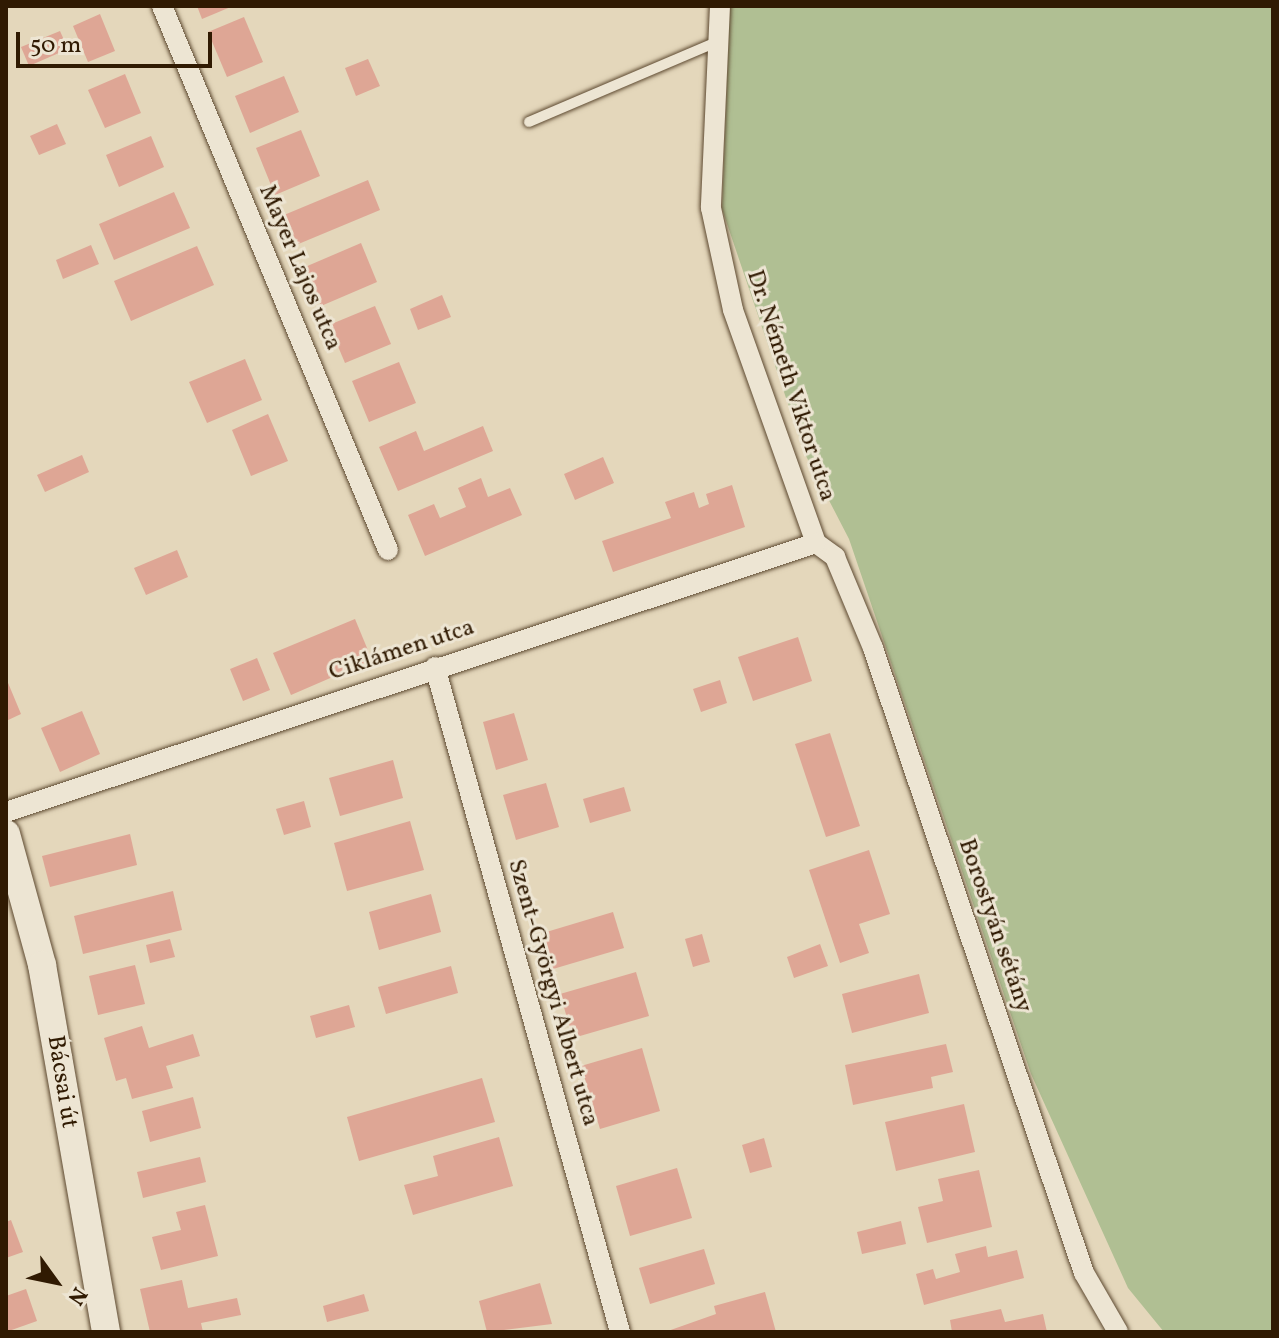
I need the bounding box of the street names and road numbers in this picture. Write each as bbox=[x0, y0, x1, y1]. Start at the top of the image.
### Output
street label: Mayer Lajos utca bbox=[251, 181, 347, 355]
street label: Dr. Németh Viktor utca bbox=[739, 266, 841, 506]
street label: Ciklámen utca bbox=[326, 614, 478, 688]
street label: Borostyán sétány bbox=[951, 835, 1037, 1017]
street label: Szent-Györgyi Albert utca bbox=[500, 856, 604, 1130]
street label: Bácsai út bbox=[39, 1033, 83, 1131]

